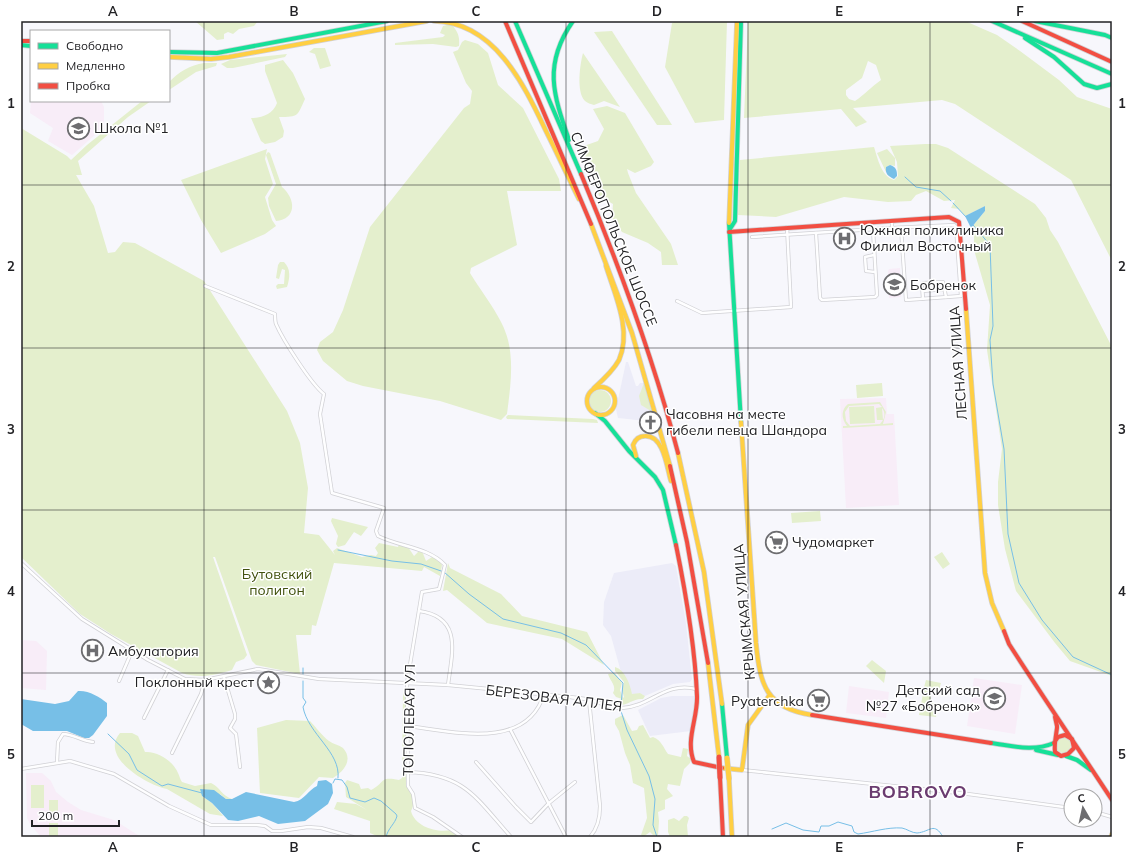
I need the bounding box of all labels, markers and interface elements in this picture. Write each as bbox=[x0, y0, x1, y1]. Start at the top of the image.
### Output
text: A bbox=[108, 3, 118, 19]
text: B bbox=[290, 3, 299, 19]
text: C bbox=[472, 3, 481, 19]
text: D bbox=[652, 3, 662, 19]
text: E bbox=[835, 3, 843, 19]
text: F bbox=[1016, 3, 1024, 19]
legend bbox=[30, 30, 170, 102]
text: Свободно bbox=[66, 38, 123, 53]
text: Медленно bbox=[66, 58, 125, 73]
text: Пробка bbox=[66, 78, 110, 93]
text: 1 bbox=[7, 95, 15, 111]
text: 1 bbox=[1118, 95, 1126, 111]
school or university icon: Школа №1 bbox=[65, 115, 91, 141]
place label: Школа №1 bbox=[94, 119, 169, 137]
street label: СИМФЕРОПОЛЬСКОЕ ШОССЕ bbox=[567, 129, 661, 329]
place label: Южная поликлиника Филиал Восточный bbox=[860, 221, 1004, 255]
hospital icon: Южная поликлиника Филиал Восточный bbox=[832, 225, 858, 251]
text: 2 bbox=[7, 258, 15, 274]
text: 2 bbox=[1118, 258, 1126, 274]
school or university icon: Бобренок bbox=[882, 272, 908, 298]
place label: Бобренок bbox=[910, 276, 977, 294]
street label: ЛЕСНАЯ УЛИЦА bbox=[945, 304, 971, 421]
place label: Часовня на месте гибели певца Шандора bbox=[666, 405, 827, 439]
church icon: Часовня на месте гибели певца Шандора bbox=[638, 409, 664, 435]
text: 3 bbox=[7, 421, 15, 437]
text: 3 bbox=[1118, 421, 1126, 437]
supermarket icon: Чудомаркет bbox=[764, 529, 790, 555]
place label: Чудомаркет bbox=[792, 533, 875, 551]
street label: КРЫМСКАЯ УЛИЦА bbox=[729, 542, 759, 681]
park label: Бутовский полигон bbox=[242, 565, 312, 599]
text: 4 bbox=[7, 583, 15, 599]
text: 4 bbox=[1118, 583, 1126, 599]
hospital icon: Амбулатория bbox=[79, 638, 105, 664]
place label: Амбулатория bbox=[108, 642, 199, 660]
street label: ТОПОЛЕВАЯ УЛ bbox=[399, 664, 419, 776]
place icon: Поклонный крест bbox=[256, 669, 282, 695]
place label: Поклонный крест bbox=[135, 673, 255, 691]
street label: БЕРЕЗОВАЯ АЛЛЕЯ bbox=[485, 681, 623, 715]
place label: Детский сад №27 «Бобренок» bbox=[866, 681, 980, 715]
school or university icon: Детский сад №27 «Бобренок» bbox=[982, 685, 1008, 711]
supermarket icon: Pyaterchka bbox=[806, 688, 832, 714]
place label: Pyaterchka bbox=[731, 692, 804, 710]
text: 5 bbox=[7, 746, 15, 762]
text: 5 bbox=[1118, 746, 1126, 762]
district label: BOBROVO bbox=[868, 780, 968, 803]
north arrow bbox=[1063, 788, 1103, 828]
text: С bbox=[1077, 791, 1087, 806]
scale bar bbox=[32, 802, 119, 828]
text: 200 m bbox=[38, 808, 73, 823]
text: A bbox=[108, 839, 118, 855]
text: B bbox=[290, 839, 299, 855]
text: C bbox=[472, 839, 481, 855]
text: D bbox=[652, 839, 662, 855]
text: E bbox=[835, 839, 843, 855]
text: F bbox=[1016, 839, 1024, 855]

